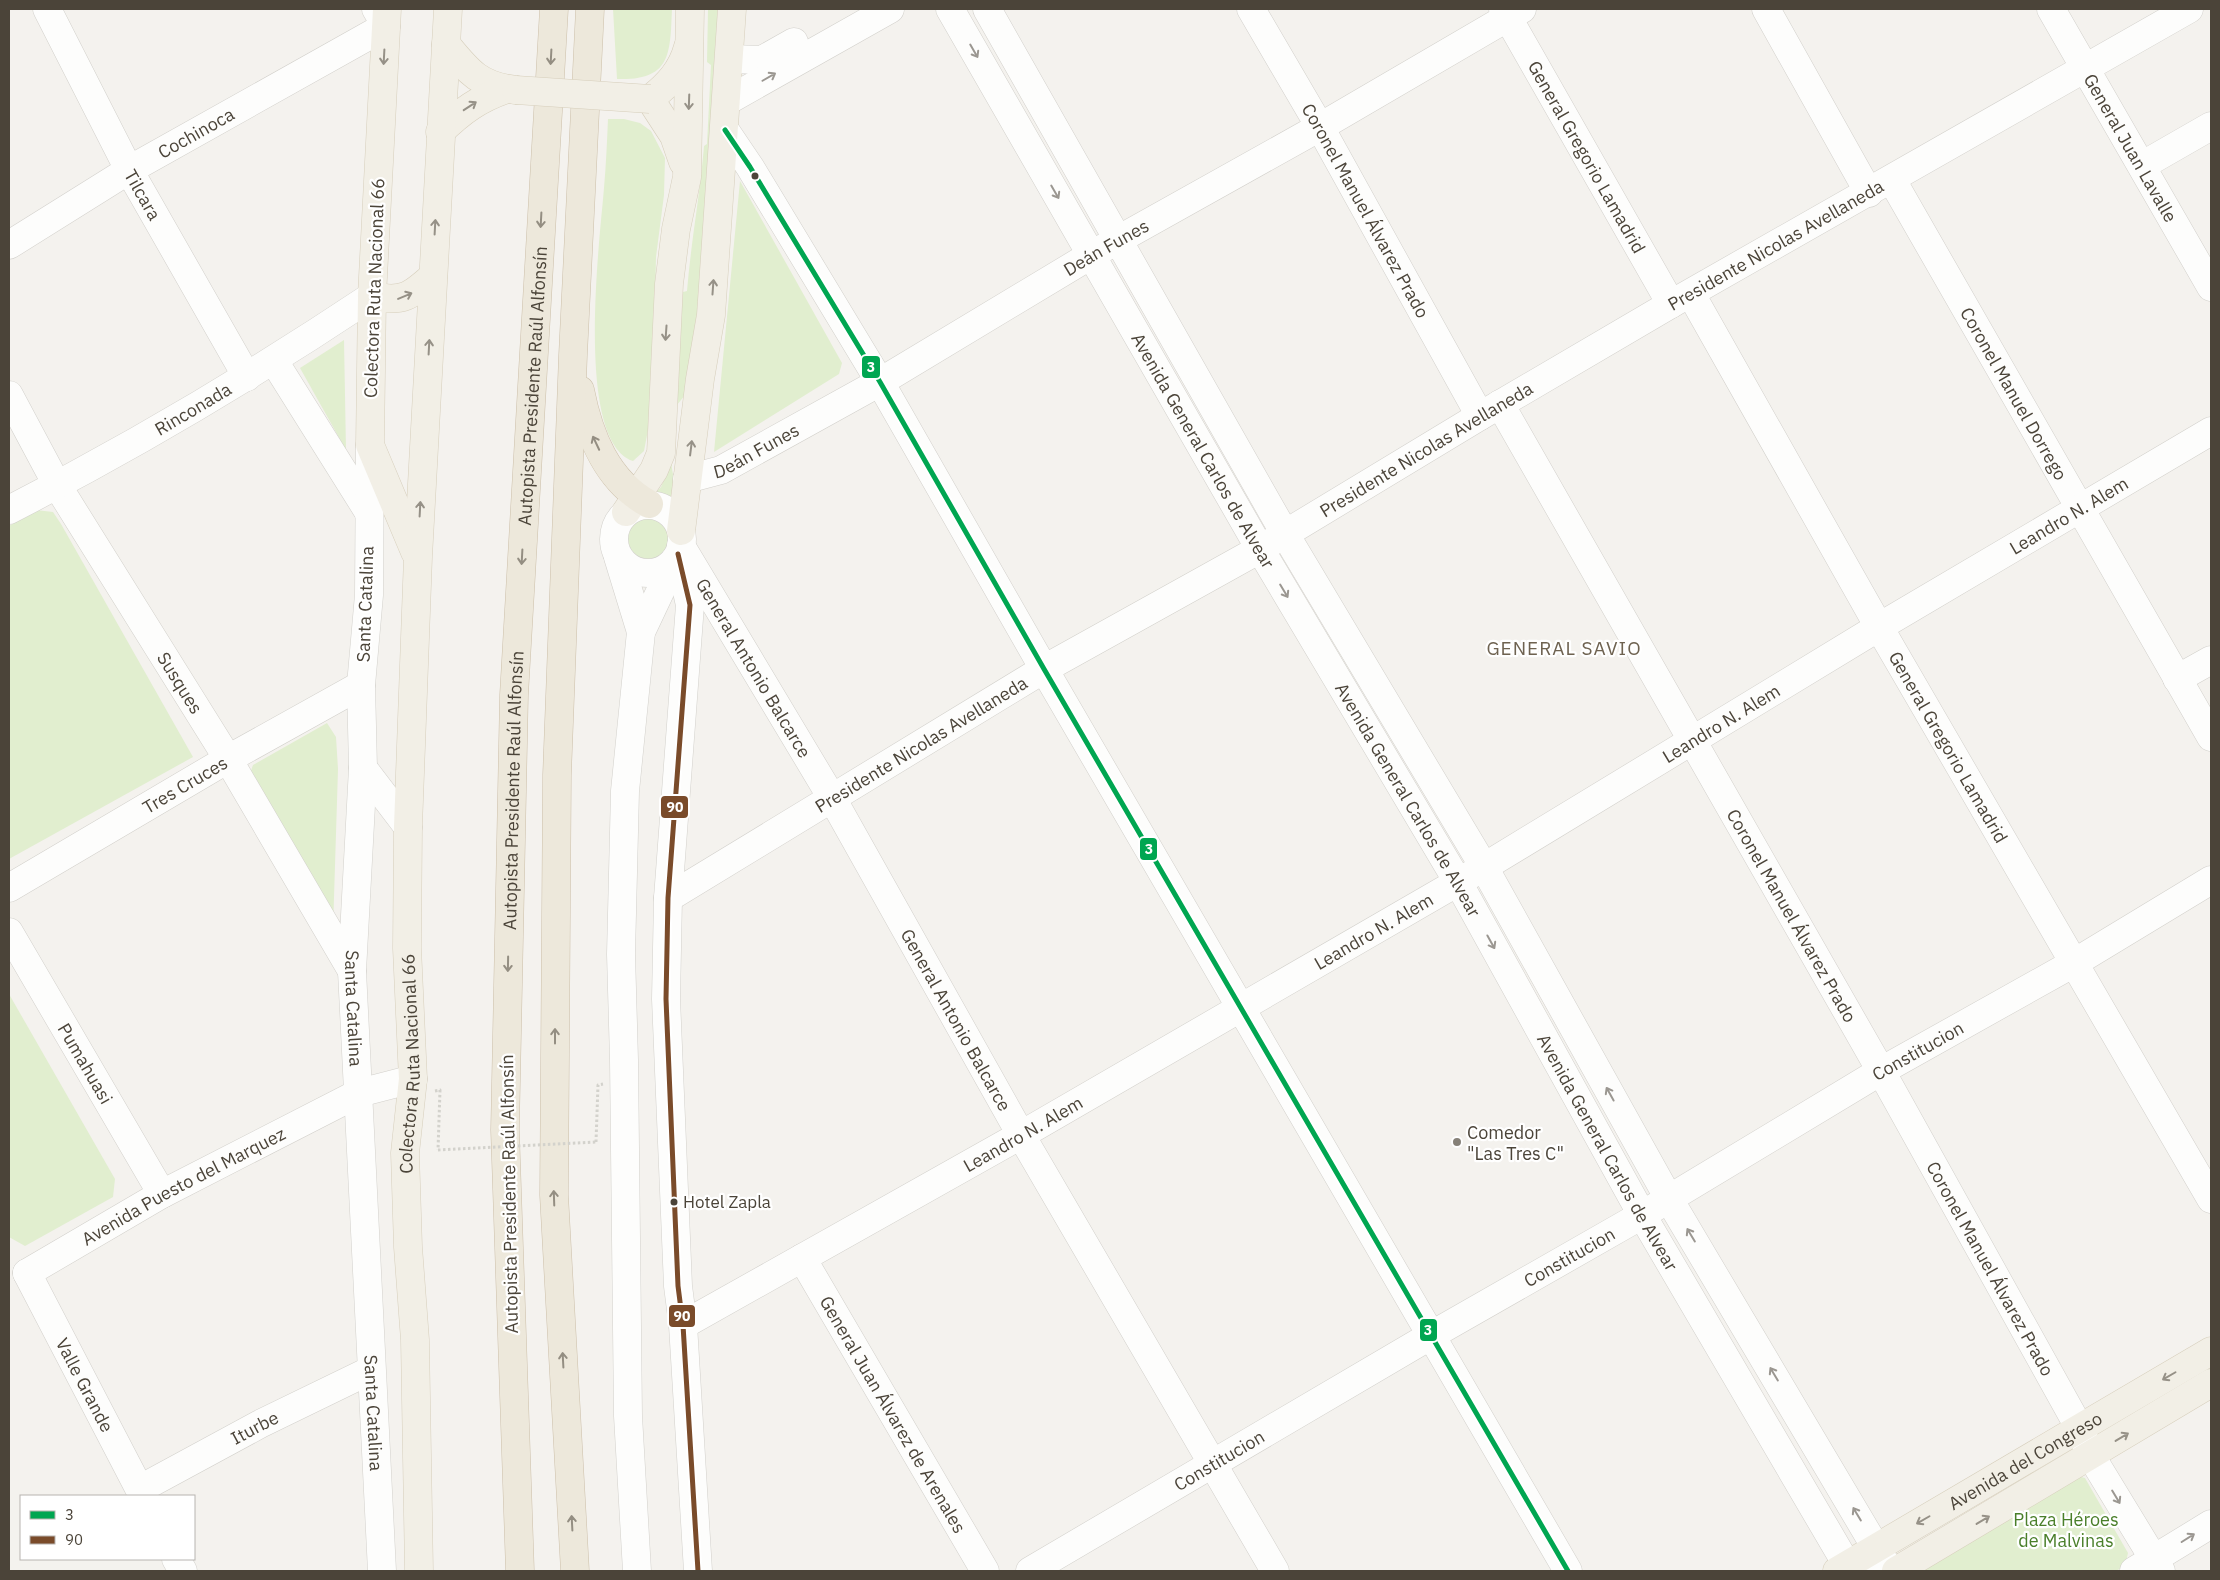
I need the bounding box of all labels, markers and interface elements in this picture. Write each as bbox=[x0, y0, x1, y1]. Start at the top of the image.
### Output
one-way arrow bbox=[970, 43, 979, 58]
one-way arrow bbox=[380, 49, 389, 65]
one-way arrow bbox=[546, 49, 555, 65]
street label: General Gregorio Lamadrid bbox=[1523, 56, 1651, 257]
street label: General Juan Lavalle bbox=[2079, 69, 2183, 226]
one-way arrow bbox=[762, 72, 776, 82]
one-way arrow bbox=[684, 94, 694, 110]
street label: Coronel Manuel Álvarez Prado bbox=[1297, 99, 1435, 322]
one-way arrow bbox=[463, 101, 477, 111]
street label: Cochinoca bbox=[153, 102, 238, 163]
street label: Tilcara bbox=[120, 165, 167, 224]
unlabelled marker bbox=[750, 171, 760, 181]
street label: Presidente Nicolas Avellaneda bbox=[1663, 174, 1888, 315]
street label: Colectora Ruta Nacional 66 bbox=[359, 178, 389, 398]
one-way arrow bbox=[1051, 184, 1060, 199]
one-way arrow bbox=[537, 211, 546, 227]
street label: Deán Funes bbox=[1059, 214, 1153, 281]
one-way arrow bbox=[431, 220, 440, 236]
street label: Autopista Presidente Raúl Alfonsín bbox=[512, 246, 552, 526]
one-way arrow bbox=[709, 279, 718, 295]
one-way arrow bbox=[397, 291, 412, 300]
street label: Coronel Manuel Dorrego bbox=[1956, 303, 2073, 484]
one-way arrow bbox=[661, 325, 671, 341]
street label: Avenida General Carlos de Alvear bbox=[1127, 329, 1280, 573]
one-way arrow bbox=[424, 339, 434, 355]
line badge: 3 bbox=[861, 355, 881, 379]
text: 3 bbox=[867, 358, 875, 376]
street label: Presidente Nicolas Avellaneda bbox=[1315, 376, 1537, 522]
street label: Rinconada bbox=[150, 377, 236, 440]
street label: Deán Funes bbox=[711, 418, 803, 483]
one-way arrow bbox=[590, 436, 600, 451]
one-way arrow bbox=[686, 440, 696, 456]
street label: Leandro N. Alem bbox=[2005, 471, 2132, 559]
one-way arrow bbox=[416, 501, 425, 517]
street label: Santa Catalina bbox=[351, 545, 379, 663]
one-way arrow bbox=[517, 548, 526, 564]
street label: General Antonio Balcarce bbox=[691, 574, 817, 762]
one-way arrow bbox=[1280, 583, 1290, 597]
district label: GENERAL SAVIO bbox=[1486, 636, 1642, 660]
street label: Susques bbox=[152, 647, 208, 718]
street label: General Gregorio Lamadrid bbox=[1884, 647, 2013, 847]
street label: Autopista Presidente Raúl Alfonsín bbox=[498, 650, 528, 930]
street label: Presidente Nicolas Avellaneda bbox=[810, 670, 1032, 817]
street label: Avenida General Carlos de Alvear bbox=[1331, 678, 1487, 921]
street label: Leandro N. Alem bbox=[1658, 678, 1784, 768]
street label: Tres Cruces bbox=[138, 751, 231, 818]
line badge: 90 bbox=[660, 795, 689, 819]
text: 90 bbox=[667, 798, 683, 816]
street label: Coronel Manuel Álvarez Prado bbox=[1722, 805, 1862, 1026]
line badge: 3 bbox=[1139, 837, 1158, 861]
text: 3 bbox=[1145, 840, 1153, 858]
street label: Leandro N. Alem bbox=[1310, 887, 1437, 974]
street label: General Antonio Balcarce bbox=[896, 925, 1017, 1115]
one-way arrow bbox=[1487, 934, 1496, 949]
street label: Santa Catalina bbox=[340, 949, 368, 1067]
street label: Colectora Ruta Nacional 66 bbox=[393, 953, 425, 1174]
one-way arrow bbox=[503, 956, 513, 972]
street label: Constitucion bbox=[1868, 1016, 1967, 1085]
street label: Pumahuasi bbox=[53, 1019, 118, 1108]
one-way arrow bbox=[550, 1028, 560, 1044]
street label: Avenida General Carlos de Alvear bbox=[1533, 1030, 1684, 1275]
street label: Autopista Presidente Raúl Alfonsín bbox=[495, 1054, 523, 1334]
one-way arrow bbox=[1605, 1087, 1615, 1101]
street label: Leandro N. Alem bbox=[959, 1090, 1087, 1177]
street label: Avenida Puesto del Marquez bbox=[77, 1121, 289, 1250]
place label: Comedor "Las Tres C" bbox=[1467, 1121, 1564, 1165]
marker: Comedor "Las Tres C" bbox=[1451, 1136, 1463, 1148]
street label: Coronel Manuel Álvarez Prado bbox=[1922, 1157, 2060, 1380]
one-way arrow bbox=[550, 1190, 559, 1206]
place label: Hotel Zapla bbox=[683, 1191, 771, 1213]
marker: Hotel Zapla bbox=[669, 1197, 679, 1207]
street label: Constitucion bbox=[1519, 1222, 1619, 1292]
one-way arrow bbox=[1685, 1228, 1695, 1242]
street label: General Juan Álvarez de Arenales bbox=[815, 1292, 972, 1537]
line badge: 90 bbox=[668, 1304, 696, 1328]
text: 90 bbox=[674, 1307, 690, 1325]
line badge: 3 bbox=[1419, 1318, 1438, 1342]
text: 3 bbox=[1424, 1321, 1432, 1339]
street label: Valle Grande bbox=[51, 1334, 119, 1436]
one-way arrow bbox=[559, 1353, 568, 1369]
street label: Santa Catalina bbox=[360, 1354, 389, 1472]
one-way arrow bbox=[1768, 1368, 1778, 1382]
one-way arrow bbox=[2163, 1372, 2177, 1382]
street label: Iturbe bbox=[227, 1405, 282, 1449]
street label: Avenida del Congreso bbox=[1944, 1406, 2106, 1515]
street label: Constitucion bbox=[1169, 1424, 1268, 1496]
one-way arrow bbox=[2115, 1431, 2129, 1441]
one-way arrow bbox=[2111, 1490, 2121, 1504]
legend bbox=[20, 1495, 195, 1560]
text: 3 bbox=[65, 1505, 74, 1524]
one-way arrow bbox=[1852, 1507, 1862, 1521]
park label: Plaza Héroes de Malvinas bbox=[2013, 1508, 2119, 1552]
one-way arrow bbox=[1975, 1514, 1989, 1524]
one-way arrow bbox=[568, 1515, 577, 1531]
one-way arrow bbox=[1917, 1516, 1931, 1526]
text: 90 bbox=[65, 1530, 83, 1549]
one-way arrow bbox=[2180, 1533, 2194, 1543]

